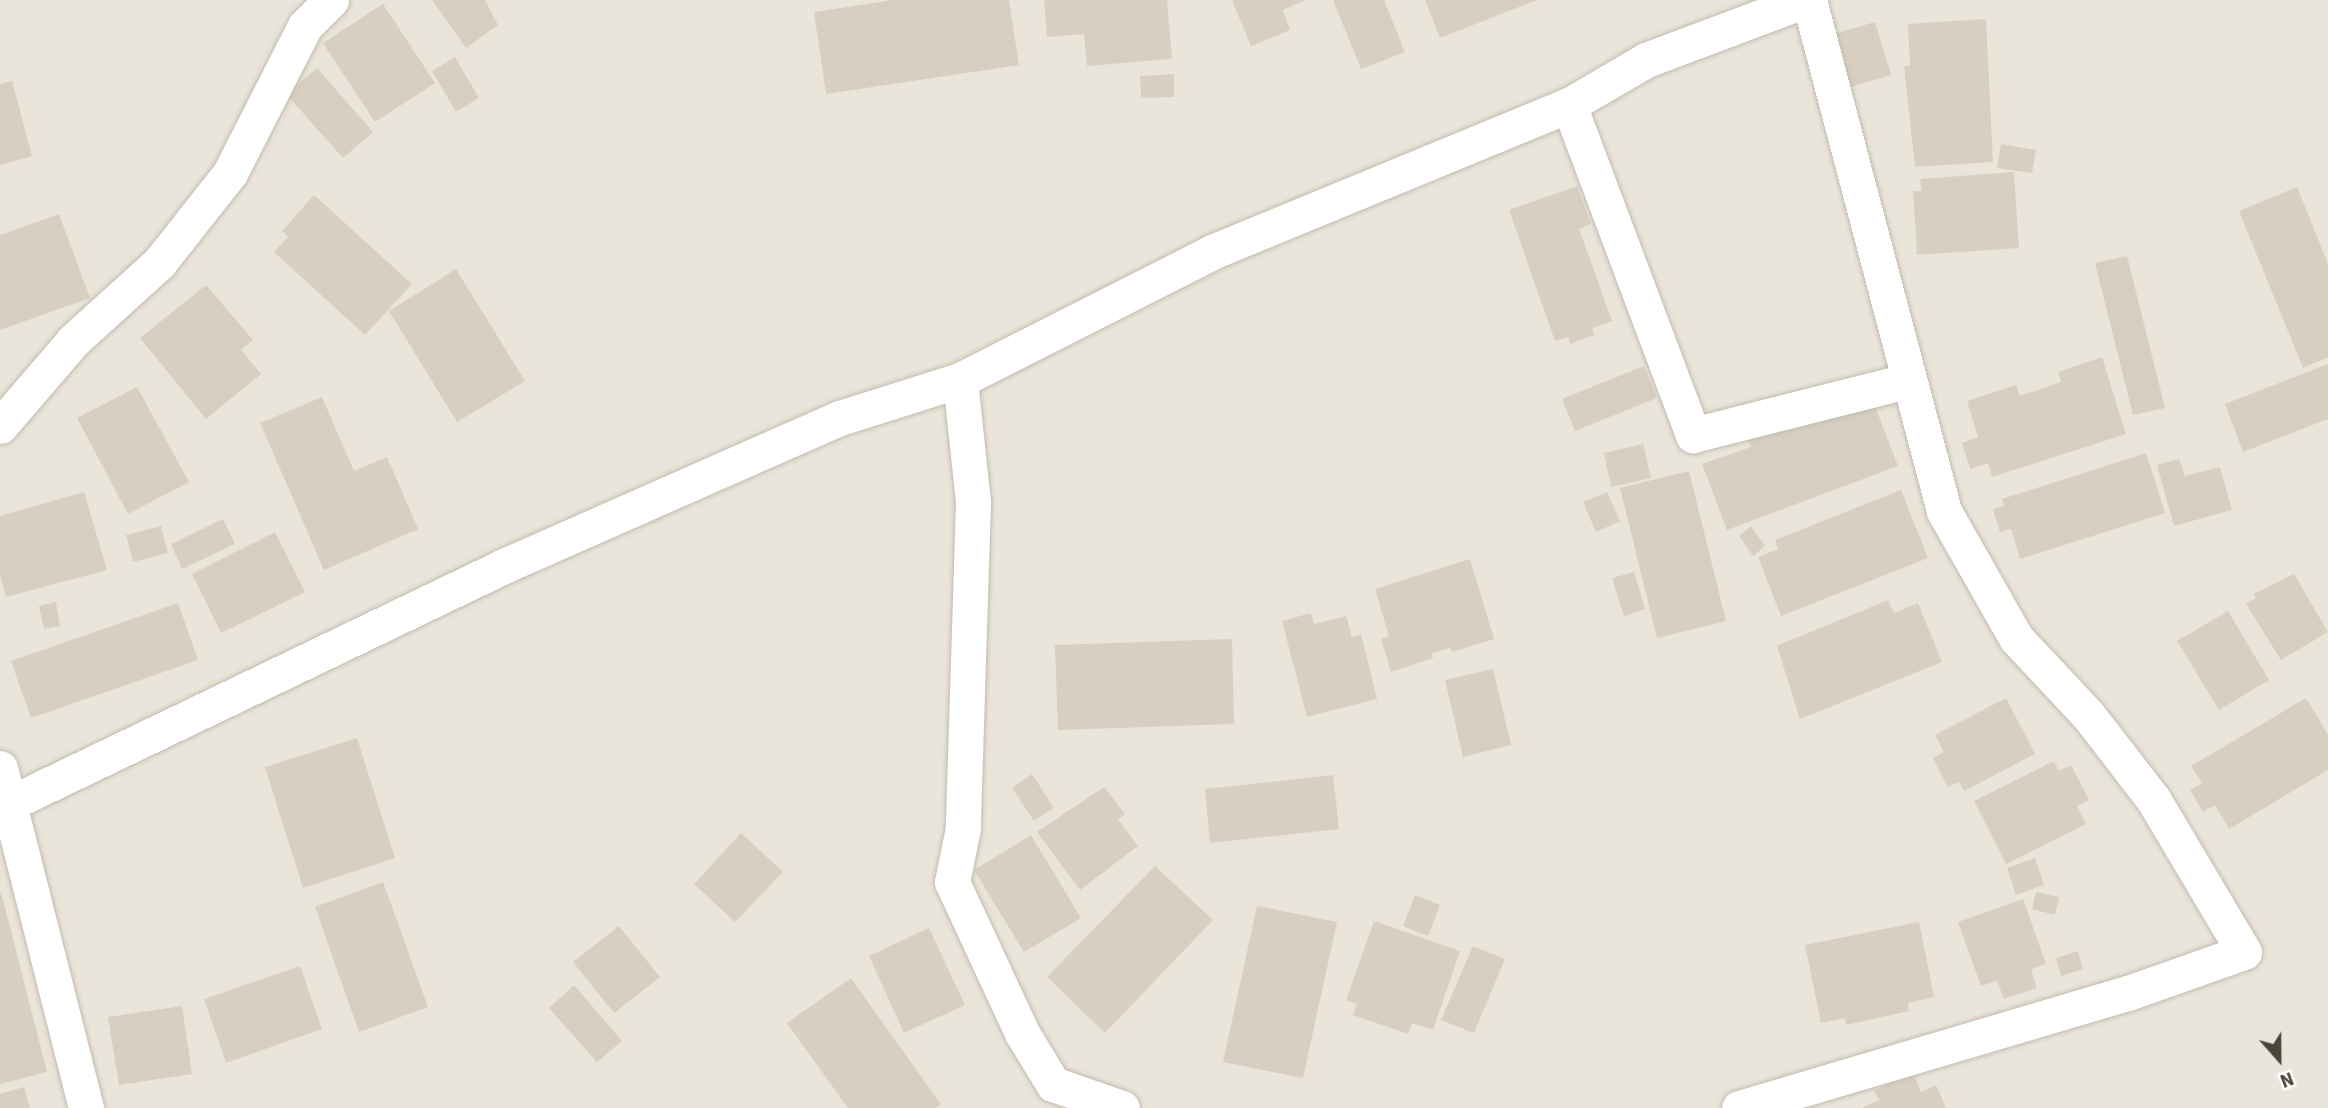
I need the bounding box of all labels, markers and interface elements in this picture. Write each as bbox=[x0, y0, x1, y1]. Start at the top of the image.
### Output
north arrow bbox=[2244, 1024, 2314, 1094]
text: N bbox=[2276, 1064, 2297, 1094]

